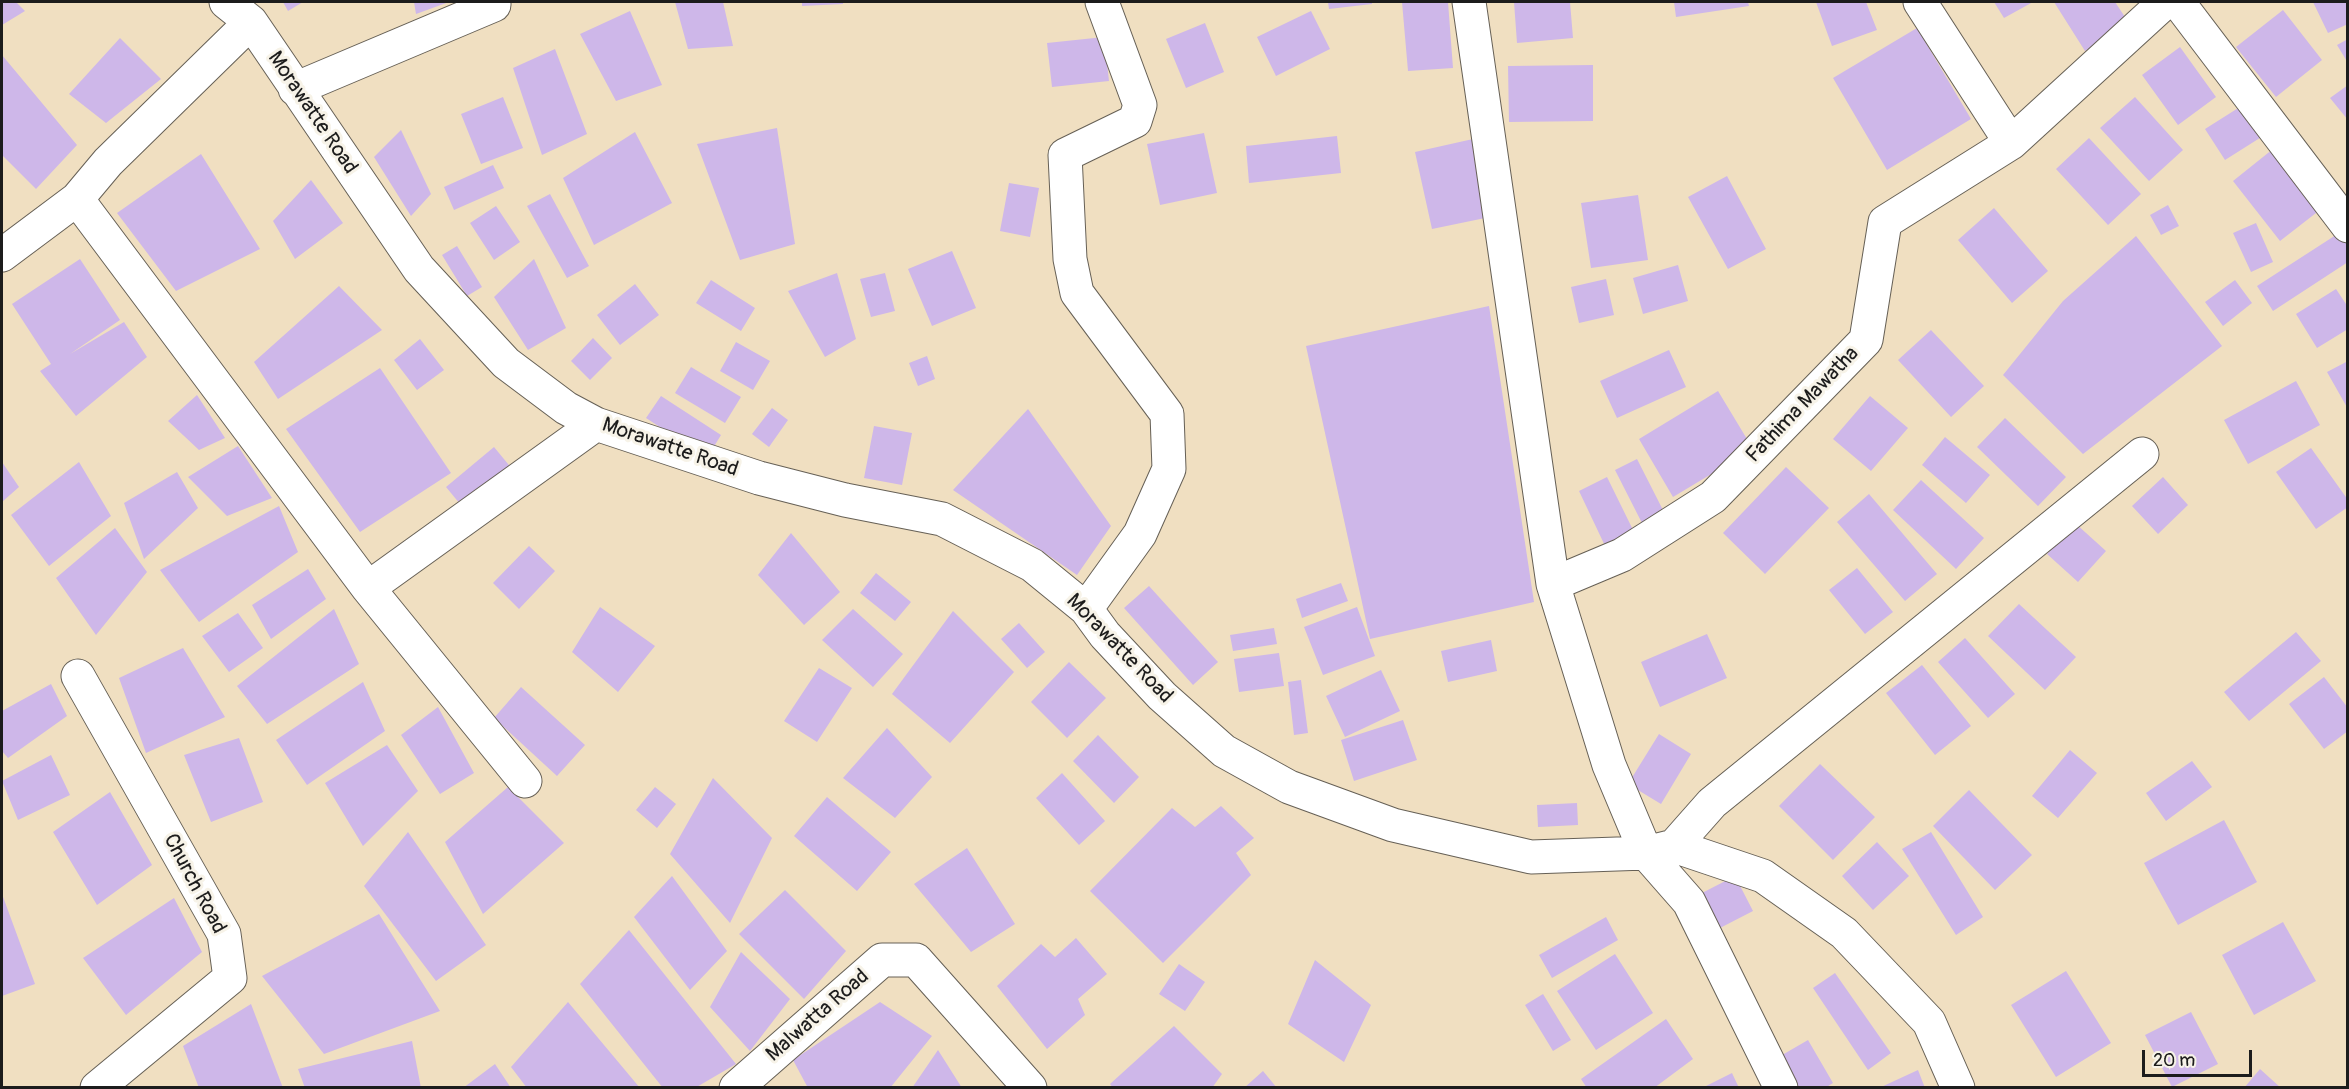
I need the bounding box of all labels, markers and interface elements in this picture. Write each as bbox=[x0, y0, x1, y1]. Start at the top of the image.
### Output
street label: Morawatte Road bbox=[262, 47, 362, 179]
street label: Fathima Mawatha bbox=[1741, 342, 1865, 468]
street label: Morawatte Road bbox=[599, 413, 741, 483]
street label: Morawatte Road bbox=[1061, 589, 1177, 709]
street label: Church Road bbox=[157, 830, 231, 938]
street label: Malwatta Road bbox=[761, 965, 875, 1067]
scale bar bbox=[2145, 1038, 2254, 1076]
text: 20 m bbox=[2153, 1049, 2195, 1072]

